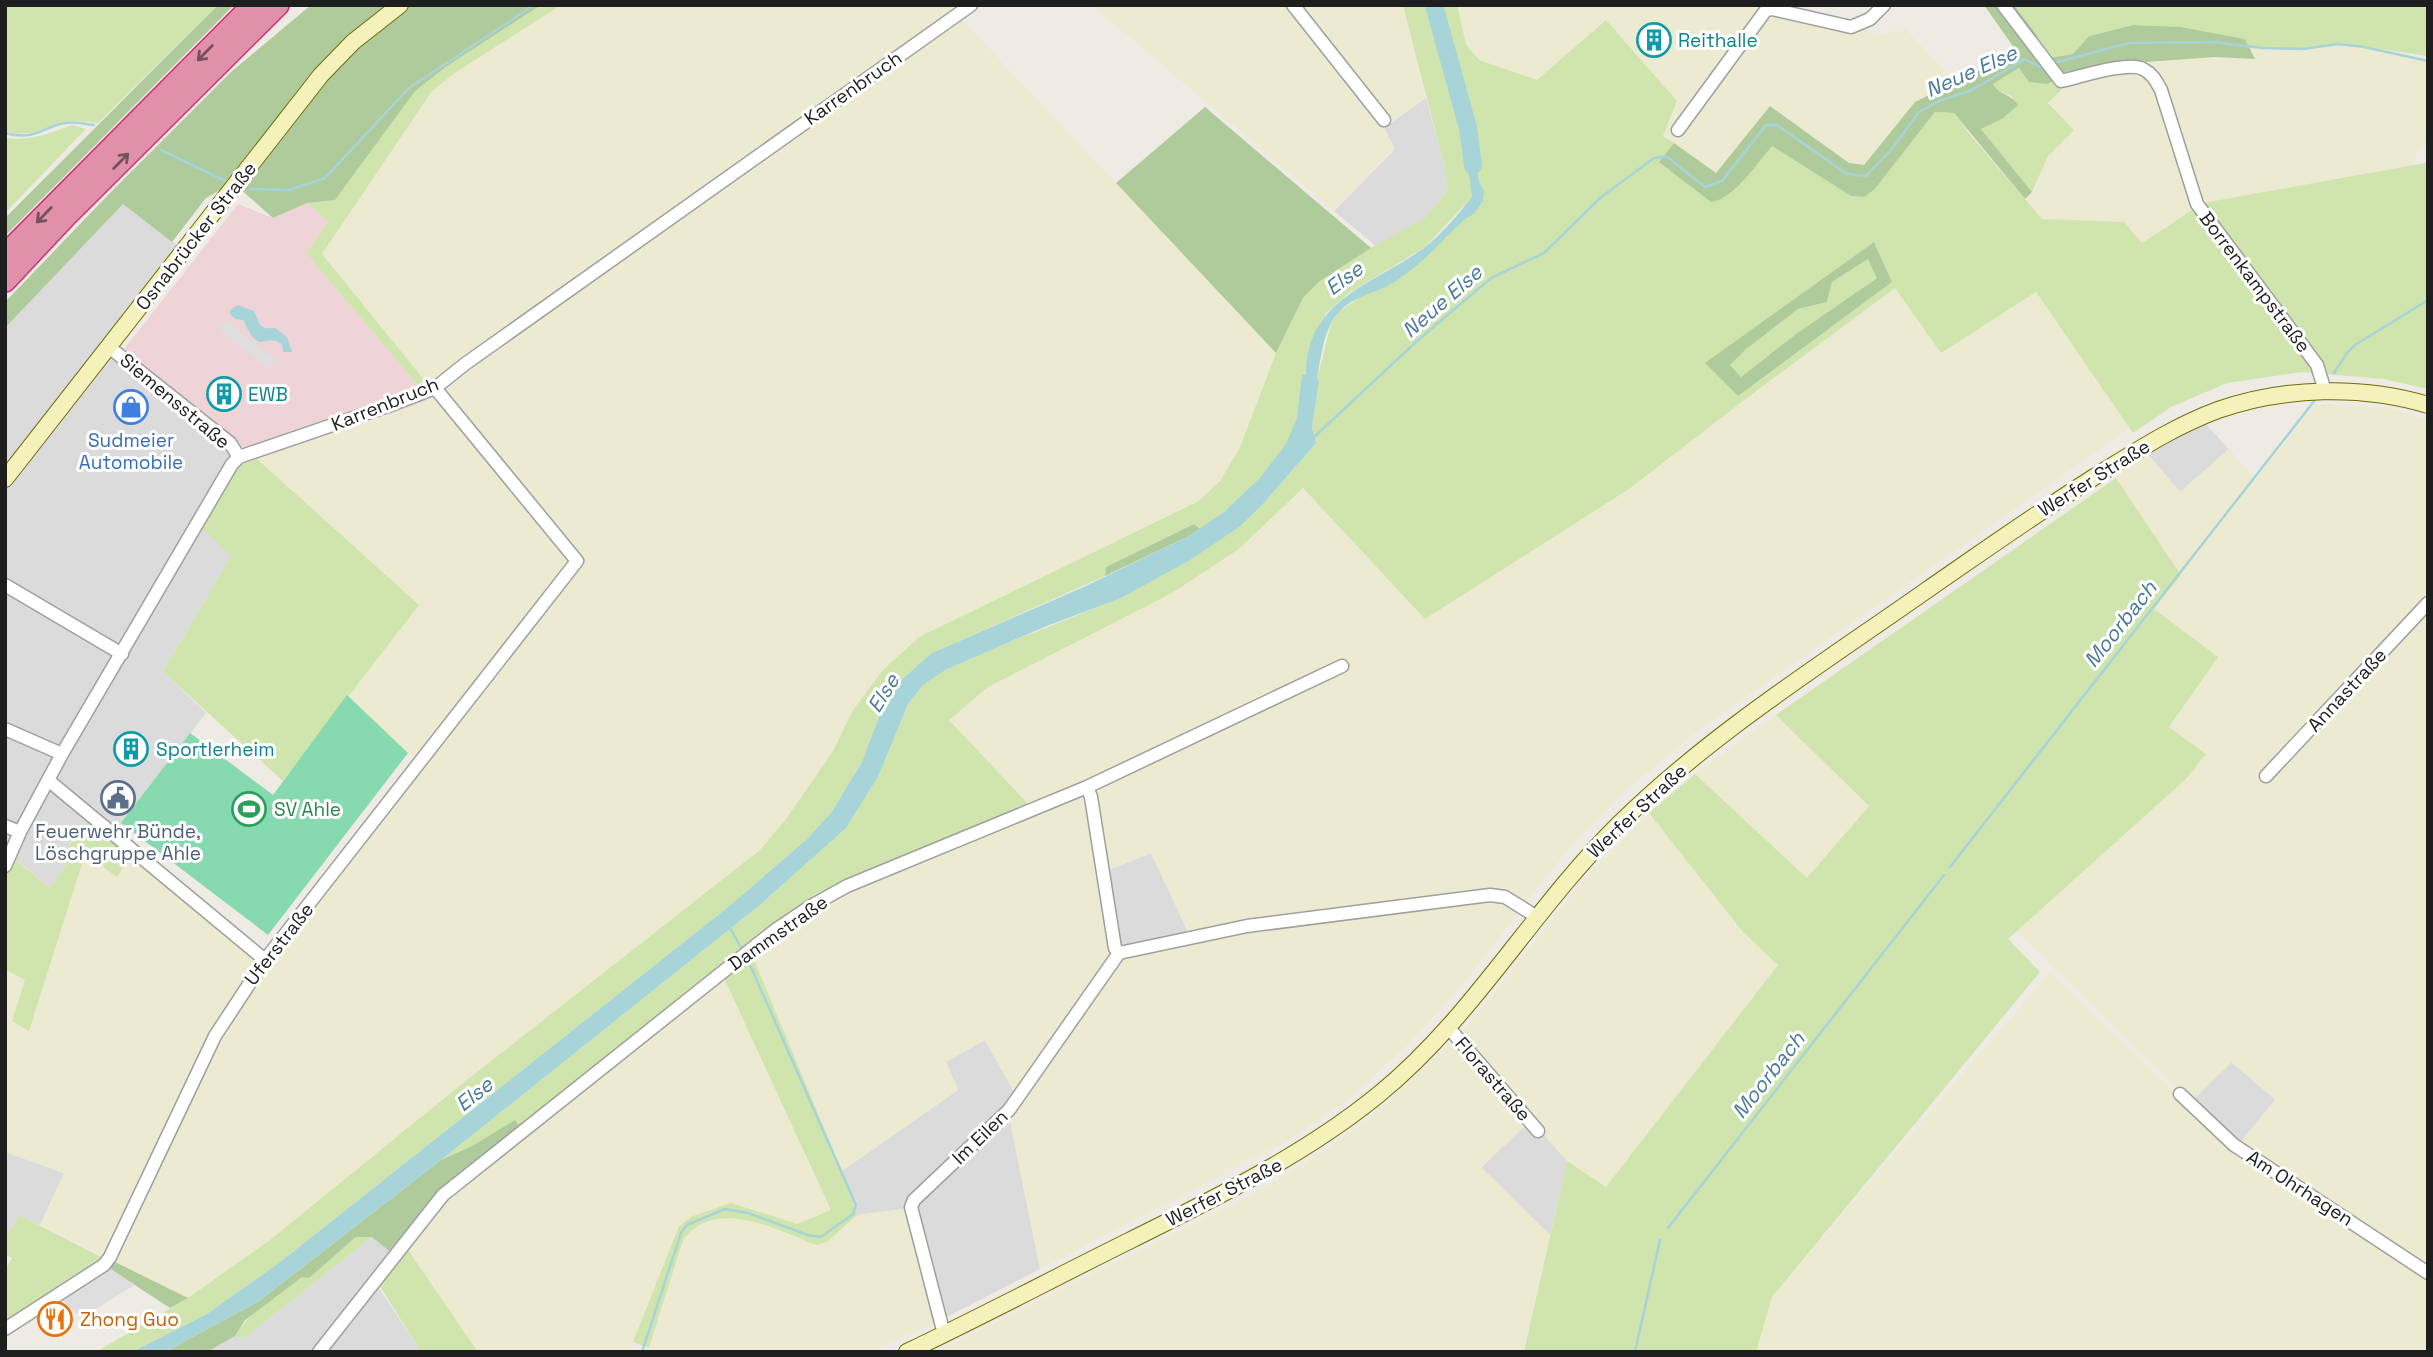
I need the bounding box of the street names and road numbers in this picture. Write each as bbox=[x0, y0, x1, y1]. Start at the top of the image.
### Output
street label: Karrenbruch bbox=[799, 45, 907, 131]
street label: Osnabrücker Straße bbox=[130, 157, 262, 315]
street label: Borrenkampstraße bbox=[2194, 207, 2316, 357]
street label: Siemensstraße bbox=[115, 348, 235, 454]
street label: Karrenbruch bbox=[328, 371, 442, 437]
street label: Werfer Straße bbox=[2033, 434, 2155, 522]
street label: Annastraße bbox=[2302, 643, 2392, 737]
street label: Werfer Straße bbox=[1582, 758, 1692, 864]
street label: Dammstraße bbox=[723, 890, 833, 976]
street label: Uferstraße bbox=[239, 898, 319, 990]
street label: Florastraße bbox=[1450, 1032, 1536, 1126]
street label: Im Eilen bbox=[947, 1104, 1013, 1170]
street label: Am Ohrhagen bbox=[2242, 1144, 2358, 1232]
street label: Werfer Straße bbox=[1162, 1152, 1286, 1232]

